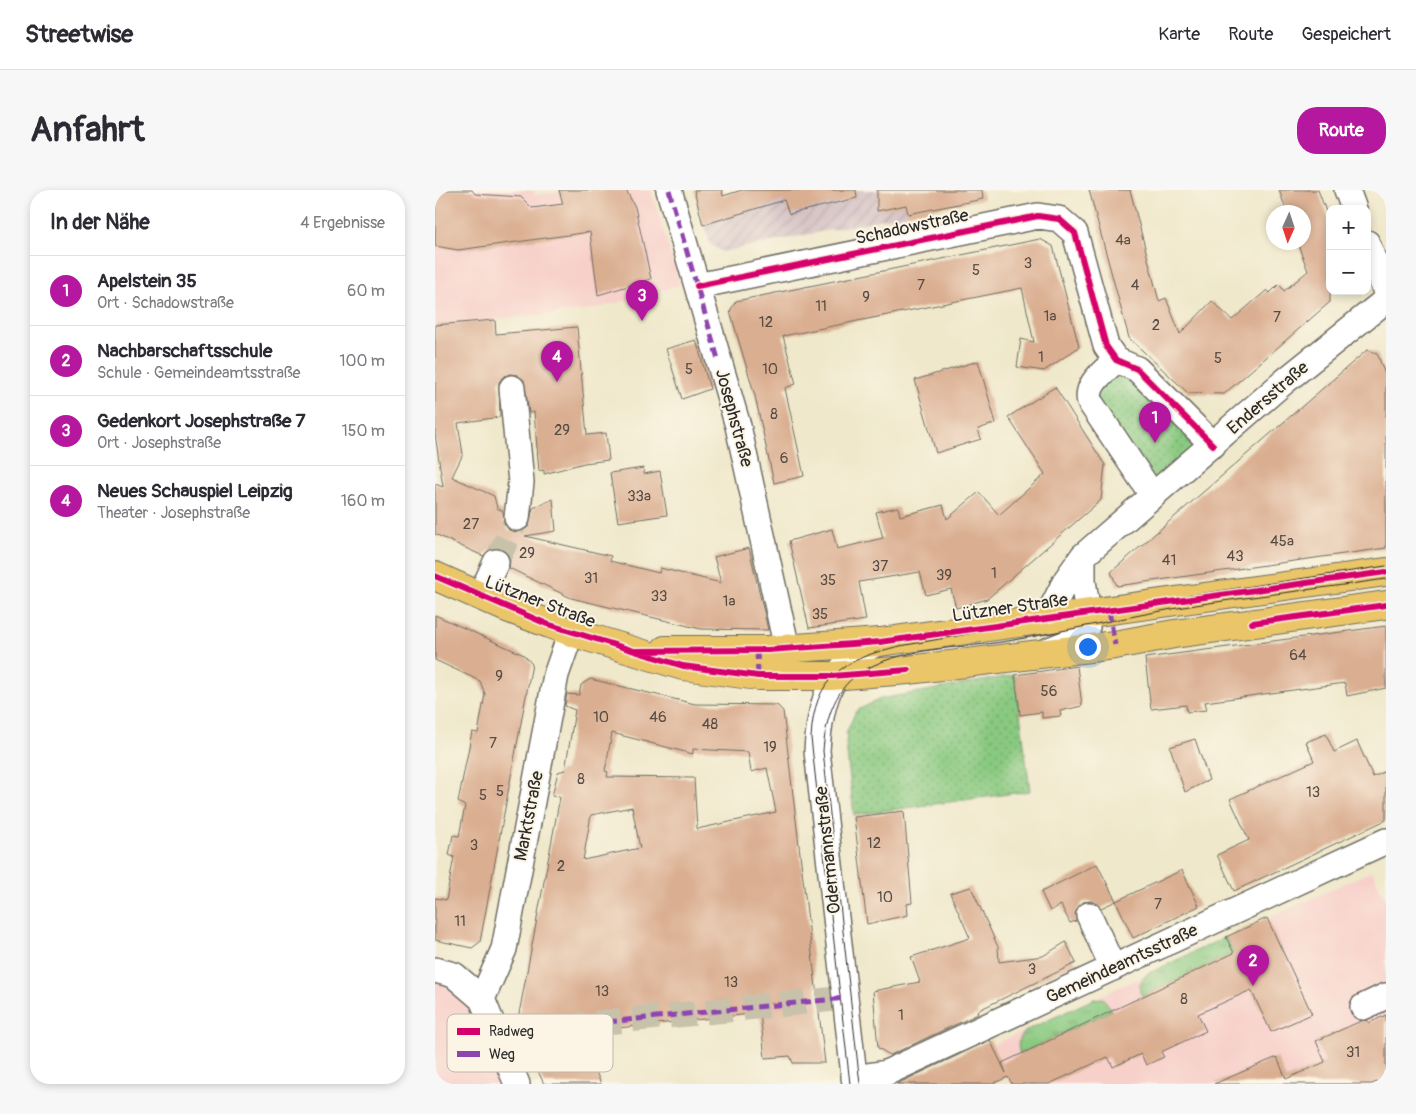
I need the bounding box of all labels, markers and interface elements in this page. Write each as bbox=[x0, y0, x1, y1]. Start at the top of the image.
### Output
text: Streetwise bbox=[25, 20, 133, 49]
text: Karte bbox=[1158, 23, 1200, 46]
text: Route bbox=[1228, 23, 1273, 46]
text: Gespeichert bbox=[1301, 23, 1391, 46]
button: Route bbox=[1297, 107, 1386, 154]
text: Anfahrt bbox=[30, 108, 145, 152]
street label: Schadowstraße bbox=[853, 204, 971, 250]
north arrow bbox=[1266, 205, 1311, 250]
map controls bbox=[1326, 205, 1371, 295]
button: + bbox=[1326, 205, 1371, 250]
text: In der Nähe bbox=[50, 209, 150, 236]
text: 4 Ergebnisse bbox=[300, 213, 385, 233]
house number: 4a bbox=[1115, 231, 1131, 250]
button: − bbox=[1326, 250, 1371, 295]
house number: 3 bbox=[1024, 254, 1032, 273]
house number: 5 bbox=[972, 261, 980, 280]
text: Apelstein 35 bbox=[97, 269, 197, 293]
house number: 7 bbox=[917, 276, 925, 295]
house number: 4 bbox=[1131, 276, 1140, 295]
pin: 3 bbox=[626, 280, 658, 321]
text: 1 bbox=[63, 281, 69, 301]
text: 60 m bbox=[347, 281, 385, 301]
house number: 9 bbox=[862, 288, 870, 307]
text: Ort · Schadowstraße bbox=[97, 293, 234, 313]
house number: 11 bbox=[815, 297, 827, 316]
house number: 1a bbox=[1044, 307, 1056, 326]
house number: 7 bbox=[1273, 308, 1281, 327]
house number: 12 bbox=[759, 313, 773, 332]
house number: 2 bbox=[1152, 316, 1160, 335]
text: Nachbarschaftsschule bbox=[97, 339, 272, 363]
pin: 4 bbox=[541, 341, 573, 382]
house number: 1 bbox=[1038, 348, 1044, 367]
house number: 5 bbox=[1214, 349, 1222, 368]
text: 2 bbox=[62, 351, 70, 371]
text: 100 m bbox=[339, 351, 385, 371]
street label: Endersstraße bbox=[1222, 356, 1314, 440]
house number: 5 bbox=[685, 360, 693, 379]
house number: 10 bbox=[762, 360, 778, 379]
text: Schule · Gemeindeamtsstraße bbox=[97, 363, 301, 383]
street label: Josephstraße bbox=[710, 366, 758, 470]
pin: 1 bbox=[1139, 402, 1171, 443]
house number: 8 bbox=[770, 405, 778, 424]
text: Gedenkort Josephstraße 7 bbox=[97, 409, 306, 433]
text: 3 bbox=[62, 421, 70, 441]
text: 150 m bbox=[341, 421, 385, 441]
house number: 29 bbox=[554, 421, 570, 440]
text: Ort · Josephstraße bbox=[97, 433, 221, 453]
house number: 6 bbox=[780, 449, 788, 468]
text: Neues Schauspiel Leipzig bbox=[97, 479, 293, 503]
house number: 33a bbox=[627, 487, 651, 506]
text: 4 bbox=[61, 491, 71, 511]
text: 160 m bbox=[341, 491, 385, 511]
text: Theater · Josephstraße bbox=[97, 503, 250, 523]
house number: 27 bbox=[463, 515, 479, 534]
house number: 45a bbox=[1270, 532, 1294, 551]
house number: 29 bbox=[519, 544, 535, 563]
house number: 43 bbox=[1226, 547, 1244, 566]
house number: 41 bbox=[1162, 551, 1176, 570]
house number: 37 bbox=[872, 557, 888, 576]
house number: 1 bbox=[991, 564, 997, 583]
house number: 39 bbox=[936, 566, 952, 585]
house number: 31 bbox=[584, 569, 598, 588]
street label: Lützner Straße bbox=[481, 570, 599, 634]
house number: 35 bbox=[820, 571, 836, 590]
house number: 33 bbox=[651, 587, 667, 606]
street label: Lützner Straße bbox=[951, 588, 1070, 628]
house number: 1a bbox=[723, 592, 735, 611]
house number: 35 bbox=[812, 605, 828, 624]
your location bbox=[1075, 634, 1101, 660]
house number: 64 bbox=[1289, 646, 1307, 665]
house number: 9 bbox=[495, 667, 503, 686]
house number: 56 bbox=[1041, 682, 1057, 701]
house number: 10 bbox=[593, 708, 609, 727]
house number: 46 bbox=[649, 708, 667, 727]
house number: 48 bbox=[702, 715, 719, 734]
house number: 7 bbox=[489, 734, 497, 753]
house number: 19 bbox=[763, 738, 777, 757]
street label: Marktstraße bbox=[509, 769, 549, 863]
house number: 8 bbox=[577, 770, 585, 789]
house number: 5 bbox=[496, 782, 504, 801]
house number: 13 bbox=[1306, 783, 1320, 802]
street label: Odermannstraße bbox=[810, 785, 846, 915]
house number: 5 bbox=[479, 786, 487, 805]
house number: 12 bbox=[867, 834, 881, 853]
house number: 3 bbox=[470, 836, 478, 855]
house number: 2 bbox=[557, 857, 565, 876]
house number: 10 bbox=[877, 888, 893, 907]
house number: 7 bbox=[1154, 895, 1162, 914]
house number: 11 bbox=[454, 912, 466, 931]
street label: Gemeindeamtsstraße bbox=[1042, 919, 1202, 1009]
pin: 2 bbox=[1237, 945, 1269, 986]
house number: 3 bbox=[1028, 960, 1036, 979]
house number: 13 bbox=[724, 973, 738, 992]
house number: 13 bbox=[595, 982, 609, 1001]
house number: 8 bbox=[1180, 990, 1188, 1009]
house number: 1 bbox=[898, 1006, 904, 1025]
legend bbox=[447, 1014, 613, 1072]
text: Radweg bbox=[489, 1023, 534, 1040]
house number: 31 bbox=[1346, 1043, 1360, 1062]
text: Weg bbox=[489, 1046, 515, 1063]

